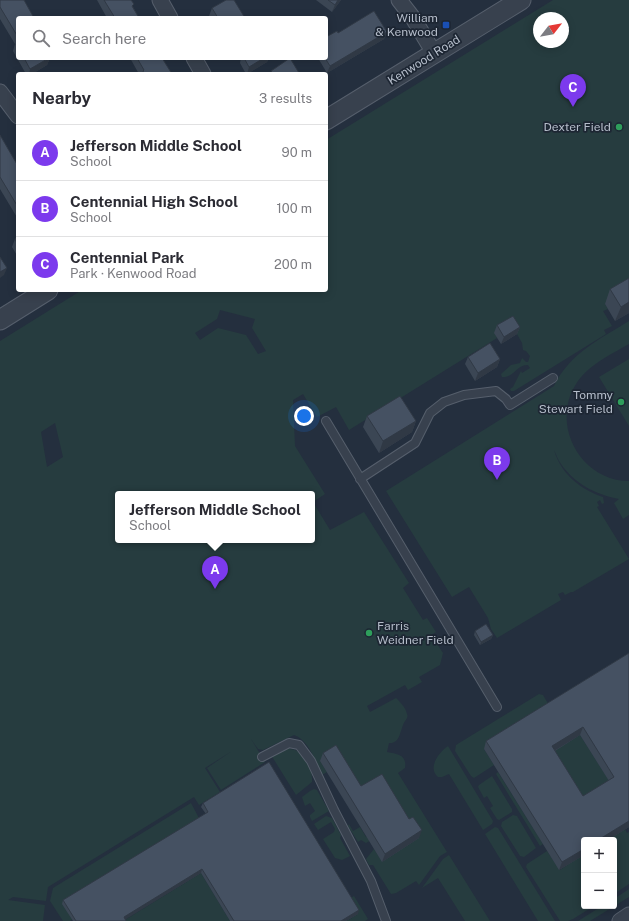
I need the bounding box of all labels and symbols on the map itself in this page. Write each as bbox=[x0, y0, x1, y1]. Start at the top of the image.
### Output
place label: William & Kenwood bbox=[375, 11, 438, 39]
north arrow bbox=[533, 12, 569, 48]
marker: William & Kenwood bbox=[441, 20, 451, 30]
street label: Kenwood Road bbox=[385, 32, 463, 88]
pin: C bbox=[560, 74, 586, 107]
place label: Dexter Field bbox=[544, 120, 611, 134]
marker: Dexter Field bbox=[614, 122, 624, 132]
place label: Tommy Stewart Field bbox=[539, 388, 614, 416]
marker: Tommy Stewart Field bbox=[616, 397, 626, 407]
your location bbox=[294, 406, 314, 426]
pin: B bbox=[484, 447, 510, 480]
pin: A bbox=[202, 556, 228, 589]
place label: Farris Weidner Field bbox=[377, 619, 454, 647]
marker: Farris Weidner Field bbox=[364, 628, 374, 638]

